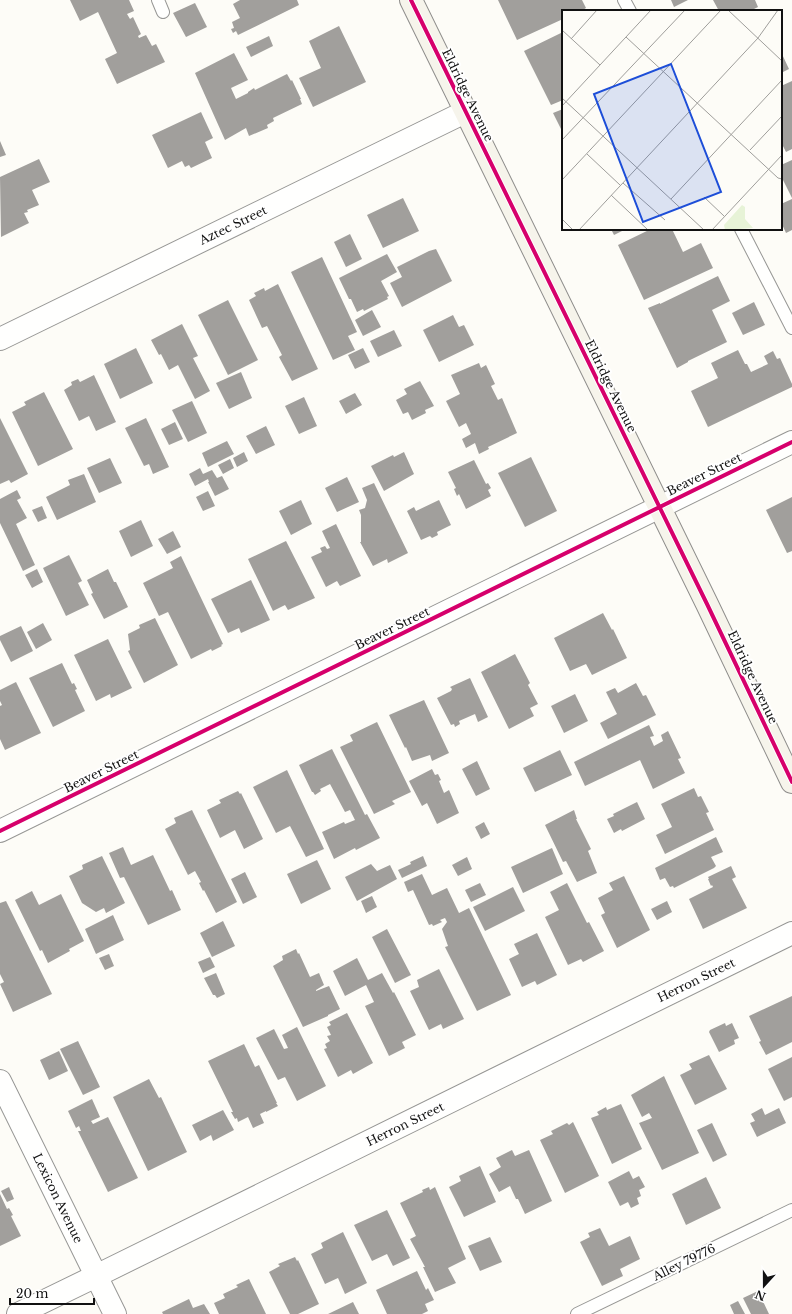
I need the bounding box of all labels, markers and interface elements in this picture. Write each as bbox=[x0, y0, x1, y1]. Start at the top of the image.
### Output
inset map bbox=[562, 10, 782, 230]
street label: Eldridge Avenue bbox=[439, 46, 497, 144]
street label: Aztec Street bbox=[196, 202, 270, 248]
street label: Eldridge Avenue bbox=[582, 337, 640, 435]
street label: Beaver Street bbox=[664, 449, 744, 499]
street label: Beaver Street bbox=[352, 603, 432, 653]
street label: Eldridge Avenue bbox=[725, 628, 781, 726]
street label: Beaver Street bbox=[61, 746, 141, 796]
street label: Herron Street bbox=[655, 955, 738, 1005]
street label: Herron Street bbox=[364, 1099, 447, 1149]
street label: Lexicon Avenue bbox=[30, 1151, 86, 1245]
street label: Alley 79776 bbox=[649, 1240, 718, 1284]
north arrow bbox=[744, 1266, 784, 1306]
scale bar bbox=[10, 1280, 94, 1306]
text: 20 m bbox=[16, 1286, 48, 1301]
text: N bbox=[752, 1287, 768, 1304]

